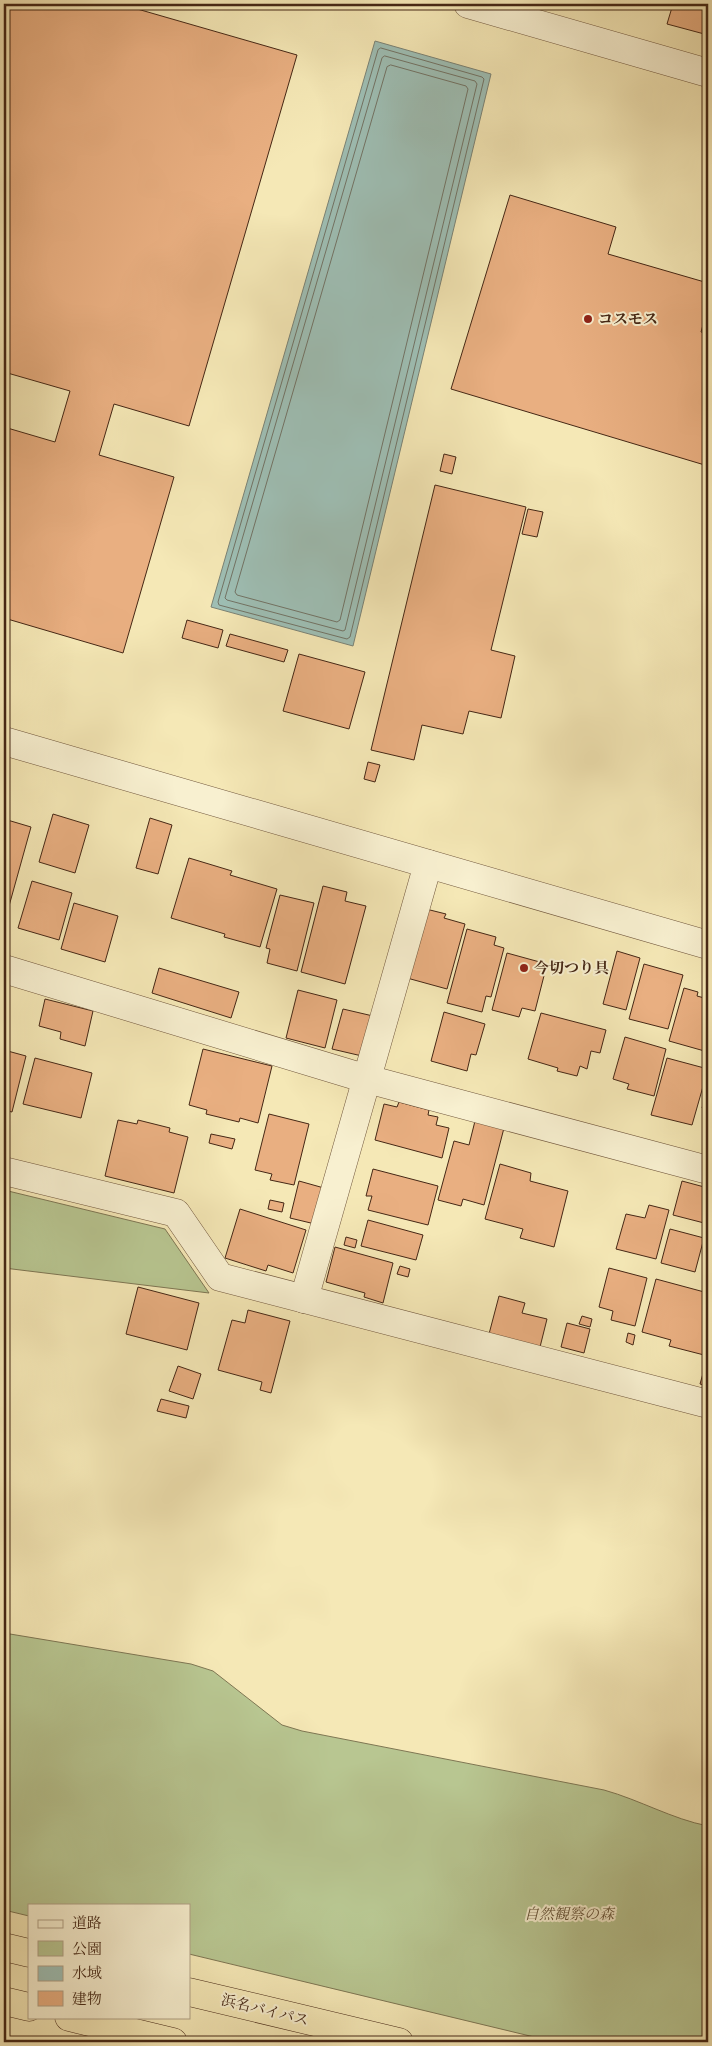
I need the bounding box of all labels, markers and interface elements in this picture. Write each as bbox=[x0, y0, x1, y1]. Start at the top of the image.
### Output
place label: コスモス bbox=[598, 310, 658, 331]
marker: コスモス bbox=[582, 313, 594, 325]
place label: 今切つり具 bbox=[534, 959, 609, 980]
marker: 今切つり具 bbox=[518, 962, 530, 974]
legend bbox=[28, 1904, 190, 2018]
park label: 自然観察の森 bbox=[524, 1905, 616, 1926]
text: 道路 bbox=[72, 1914, 102, 1935]
text: 公園 bbox=[72, 1940, 102, 1961]
text: 水域 bbox=[72, 1964, 102, 1985]
text: 建物 bbox=[72, 1990, 102, 2011]
street label: 浜名バイパス bbox=[219, 1990, 311, 2032]

